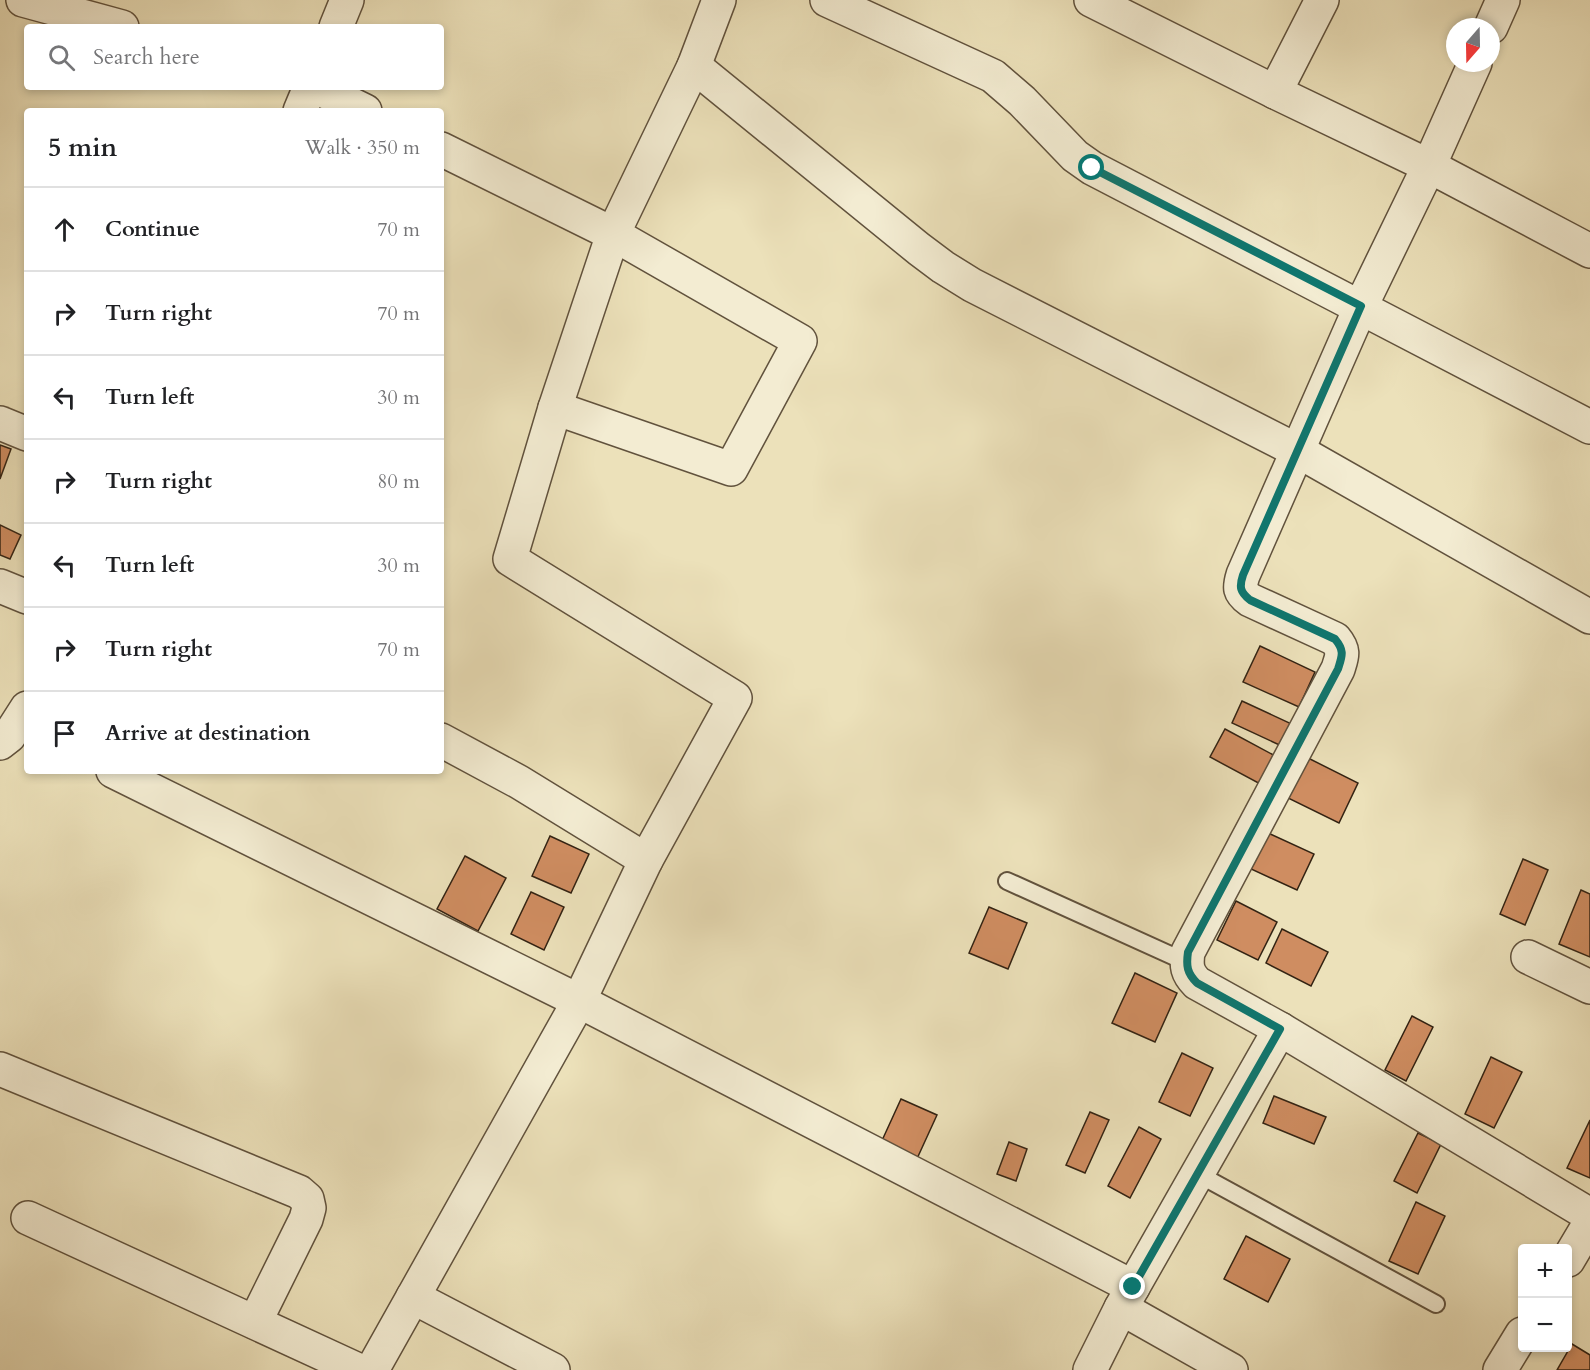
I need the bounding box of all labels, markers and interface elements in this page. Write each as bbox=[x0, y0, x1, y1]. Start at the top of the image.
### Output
north arrow bbox=[1446, 18, 1500, 72]
search box bbox=[24, 24, 444, 90]
icon: search bbox=[45, 41, 78, 74]
text: Search here bbox=[93, 42, 200, 72]
text: 5 min bbox=[48, 130, 117, 165]
text: Walk · 350 m bbox=[305, 134, 420, 161]
route start bbox=[1078, 154, 1104, 180]
icon: ahead bbox=[48, 213, 81, 246]
text: Continue bbox=[105, 214, 200, 244]
text: 70 m bbox=[377, 216, 420, 243]
icon: right bbox=[48, 297, 81, 330]
text: Turn right bbox=[105, 298, 212, 328]
text: 70 m bbox=[377, 300, 420, 327]
icon: left bbox=[48, 381, 81, 414]
text: Turn left bbox=[105, 382, 194, 412]
text: 30 m bbox=[377, 384, 420, 411]
icon: right bbox=[48, 465, 81, 498]
text: Turn right bbox=[105, 466, 212, 496]
text: 80 m bbox=[377, 468, 420, 495]
icon: left bbox=[48, 549, 81, 582]
text: Turn left bbox=[105, 550, 194, 580]
text: 30 m bbox=[377, 552, 420, 579]
icon: right bbox=[48, 633, 81, 666]
text: Turn right bbox=[105, 634, 212, 664]
text: 70 m bbox=[377, 636, 420, 663]
icon: arrive bbox=[48, 717, 81, 750]
text: Arrive at destination bbox=[105, 718, 310, 748]
map controls bbox=[1518, 1244, 1572, 1352]
button: + bbox=[1518, 1244, 1572, 1298]
route end bbox=[1119, 1273, 1145, 1299]
button: − bbox=[1518, 1298, 1572, 1352]

